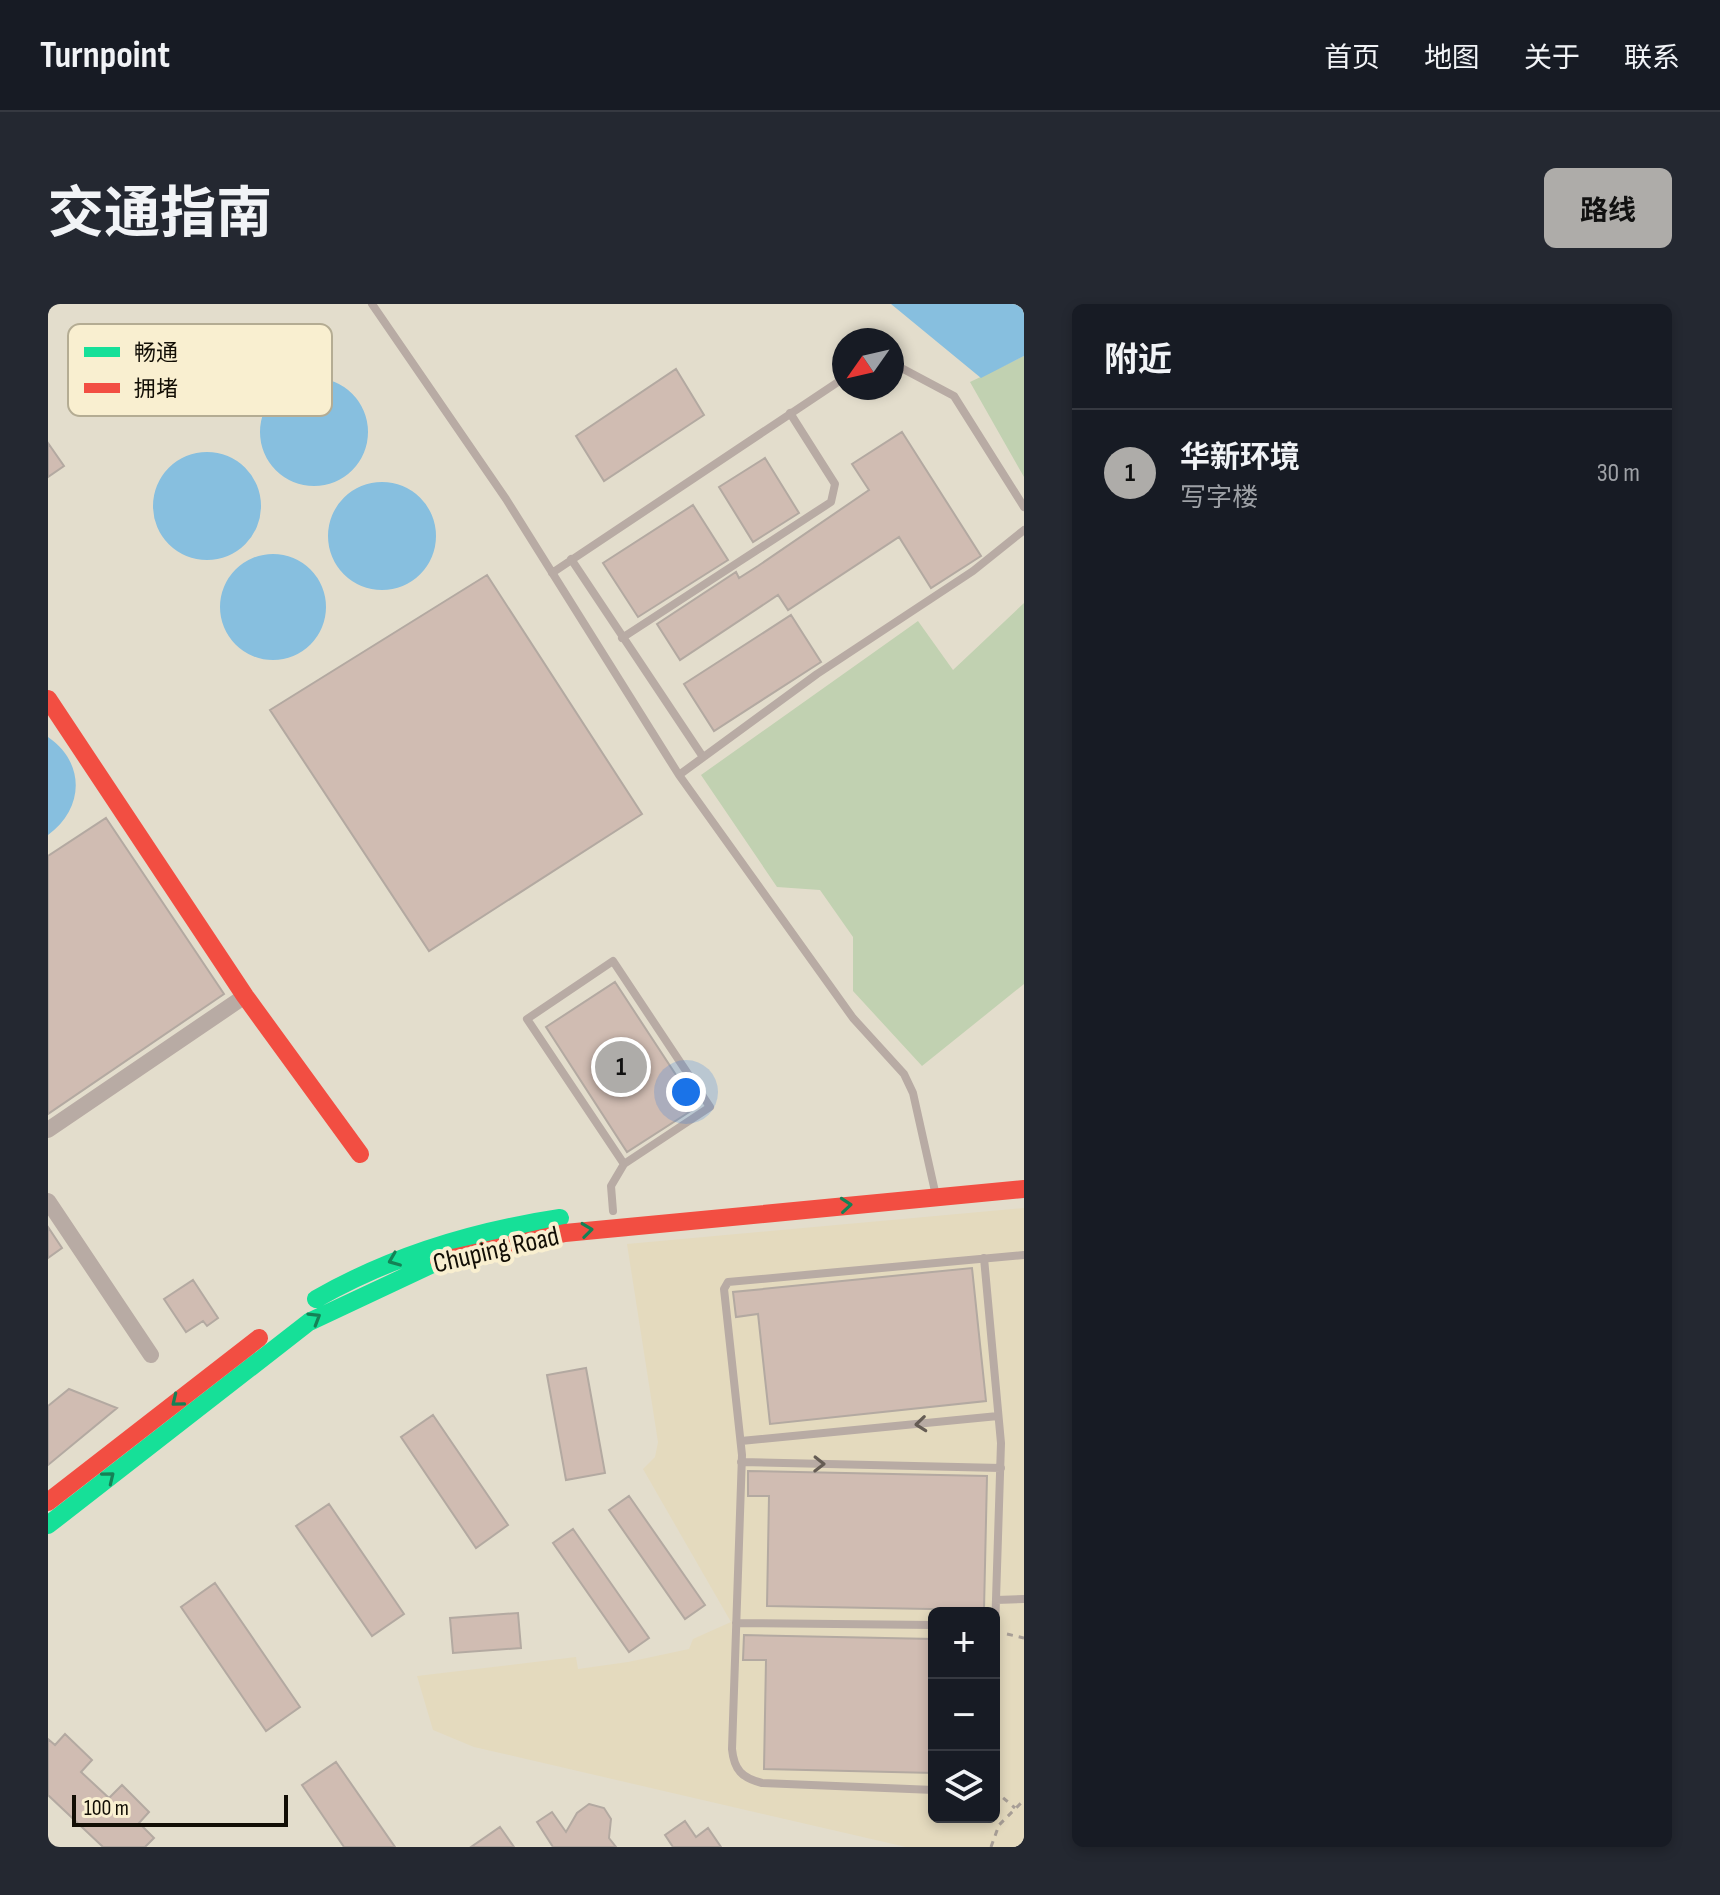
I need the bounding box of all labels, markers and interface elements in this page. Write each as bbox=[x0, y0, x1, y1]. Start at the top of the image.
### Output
text: Turnpoint bbox=[40, 33, 170, 78]
text: 首页 bbox=[1324, 42, 1380, 75]
text: 地图 bbox=[1424, 42, 1480, 75]
text: 关于 bbox=[1524, 42, 1580, 75]
text: 联系 bbox=[1624, 42, 1680, 75]
button: 路线 bbox=[1544, 168, 1672, 248]
text: 交通指南 bbox=[48, 182, 272, 249]
legend bbox=[68, 324, 332, 416]
north arrow bbox=[832, 328, 904, 400]
text: 畅通 bbox=[134, 340, 178, 367]
text: 附近 bbox=[1104, 340, 1172, 381]
text: 拥堵 bbox=[134, 376, 178, 403]
text: 华新环境 bbox=[1180, 440, 1300, 476]
text: 1 bbox=[1125, 458, 1135, 489]
text: 30 m bbox=[1597, 458, 1640, 489]
text: 写字楼 bbox=[1180, 483, 1258, 514]
pin: 1 bbox=[595, 1037, 647, 1097]
your location bbox=[666, 1072, 706, 1112]
one-way arrow bbox=[840, 1197, 853, 1214]
street label: Chuping Road bbox=[430, 1219, 562, 1281]
one-way arrow bbox=[580, 1222, 594, 1239]
one-way arrow bbox=[388, 1250, 402, 1266]
one-way arrow bbox=[306, 1313, 321, 1328]
one-way arrow bbox=[172, 1391, 186, 1406]
one-way arrow bbox=[914, 1415, 927, 1432]
one-way arrow bbox=[813, 1455, 826, 1472]
one-way arrow bbox=[100, 1472, 115, 1486]
map controls bbox=[928, 1607, 1000, 1823]
button: + bbox=[928, 1607, 1000, 1679]
button: − bbox=[928, 1679, 1000, 1751]
button: layers bbox=[928, 1751, 1000, 1823]
scale bar bbox=[72, 1791, 288, 1827]
text: 100 m bbox=[84, 1795, 129, 1822]

